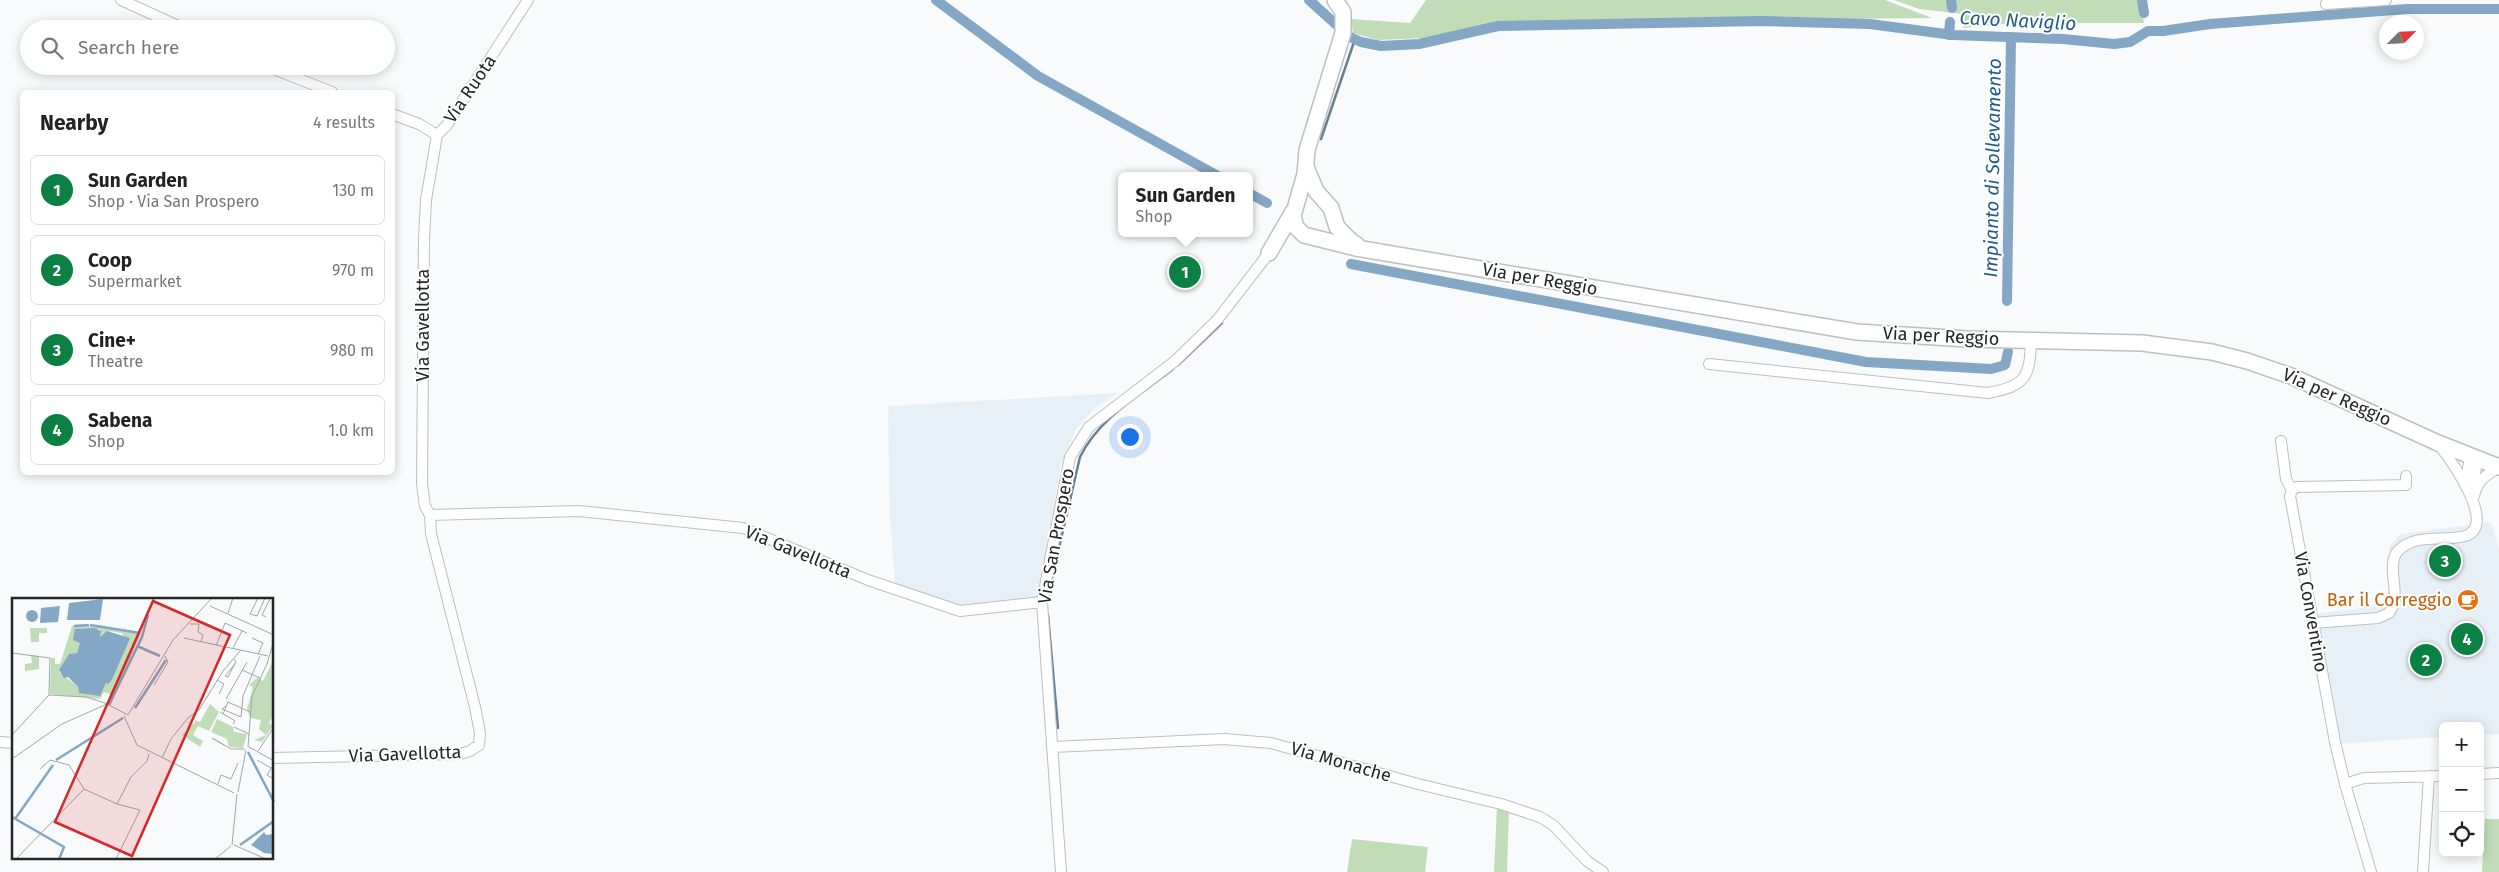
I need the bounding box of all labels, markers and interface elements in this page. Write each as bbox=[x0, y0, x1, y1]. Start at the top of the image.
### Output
water label: Cavo Naviglio bbox=[1959, 6, 2077, 35]
north arrow bbox=[2379, 15, 2424, 60]
search box bbox=[20, 20, 395, 75]
icon: search bbox=[38, 34, 66, 62]
text: Search here bbox=[78, 36, 179, 59]
street label: Via Ruota bbox=[439, 51, 501, 127]
water label: Impianto di Sollevamento bbox=[1979, 58, 2006, 278]
text: Nearby bbox=[40, 110, 108, 136]
text: 4 results bbox=[313, 113, 375, 132]
text: Sun Garden bbox=[88, 169, 188, 192]
popup bbox=[1118, 172, 1253, 237]
text: 1 bbox=[53, 181, 61, 200]
text: 130 m bbox=[332, 181, 374, 200]
text: Sun Garden bbox=[1136, 184, 1235, 207]
text: Shop · Via San Prospero bbox=[88, 192, 259, 211]
text: Shop bbox=[1136, 207, 1173, 226]
text: Coop bbox=[88, 249, 132, 272]
pin: 1 bbox=[1169, 253, 1201, 291]
street label: Via per Reggio bbox=[1481, 258, 1599, 300]
text: 2 bbox=[53, 261, 61, 280]
text: 970 m bbox=[332, 261, 374, 280]
street label: Via Gavellotta bbox=[412, 269, 434, 381]
text: Supermarket bbox=[88, 272, 182, 291]
street label: Via per Reggio bbox=[1882, 322, 2000, 350]
text: Cine+ bbox=[88, 329, 136, 352]
text: 3 bbox=[53, 341, 61, 360]
text: 980 m bbox=[330, 341, 374, 360]
text: Theatre bbox=[88, 352, 143, 371]
street label: Via per Reggio bbox=[2279, 363, 2395, 431]
text: Sabena bbox=[88, 409, 153, 432]
text: 4 bbox=[52, 421, 62, 440]
text: 1.0 km bbox=[328, 421, 374, 440]
your location bbox=[1117, 424, 1143, 450]
text: Shop bbox=[88, 432, 125, 451]
street label: Via San Prospero bbox=[1033, 466, 1079, 606]
street label: Via Gavellotta bbox=[742, 521, 854, 583]
pin: 3 bbox=[2429, 542, 2461, 580]
street label: Via Conventino bbox=[2290, 550, 2332, 674]
cafe icon: Bar il Correggio bbox=[2456, 588, 2480, 612]
place label: Bar il Correggio bbox=[2327, 589, 2452, 611]
inset map bbox=[12, 598, 274, 860]
pin: 4 bbox=[2451, 620, 2483, 658]
pin: 2 bbox=[2410, 641, 2442, 679]
map controls bbox=[2439, 722, 2484, 857]
button: + bbox=[2439, 722, 2484, 767]
street label: Via Monache bbox=[1288, 737, 1394, 787]
street label: Via Gavellotta bbox=[348, 741, 462, 767]
button: − bbox=[2439, 767, 2484, 812]
button: locate bbox=[2439, 812, 2484, 857]

